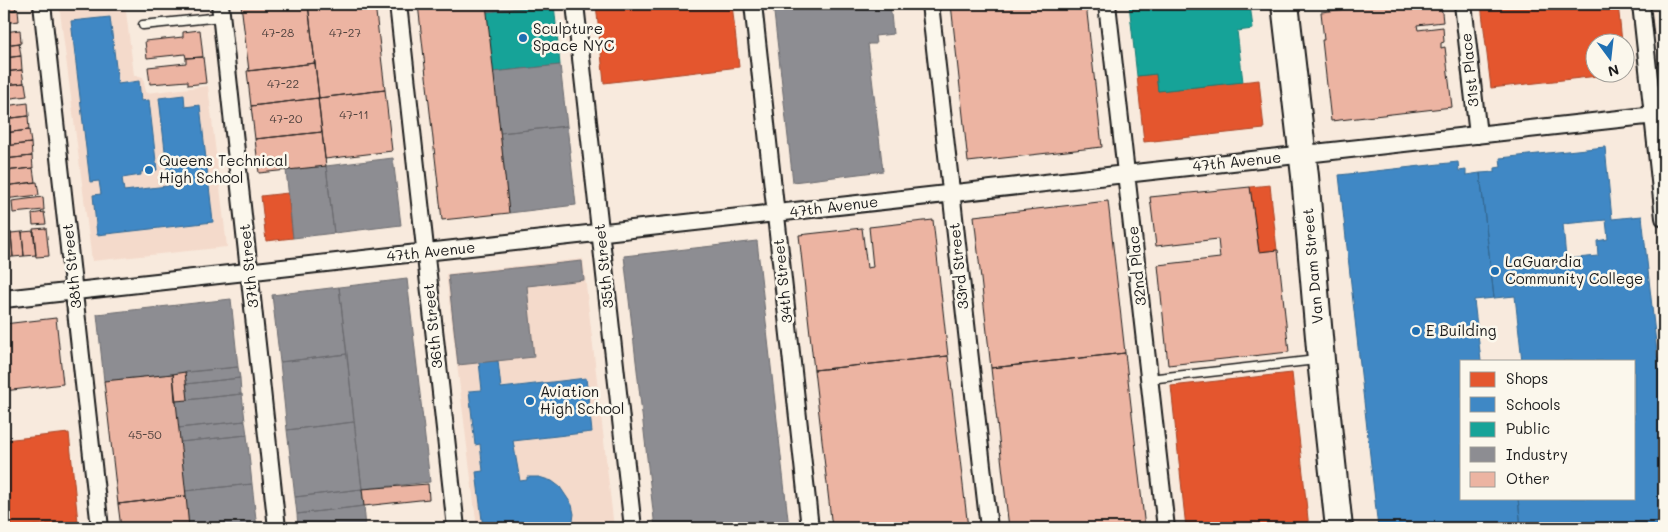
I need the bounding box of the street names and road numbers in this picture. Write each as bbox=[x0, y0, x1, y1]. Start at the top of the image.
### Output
street label: 31st Place bbox=[1455, 32, 1483, 108]
street label: 47th Avenue bbox=[1192, 146, 1282, 176]
street label: 47th Avenue bbox=[789, 191, 879, 221]
street label: Van Dam Street bbox=[1297, 207, 1327, 325]
street label: 33rd Street bbox=[944, 222, 973, 310]
street label: 38th Street bbox=[57, 223, 85, 310]
street label: 37th Street bbox=[234, 223, 262, 309]
street label: 35th Street bbox=[589, 223, 617, 309]
street label: 32nd Place bbox=[1122, 225, 1150, 307]
street label: 47th Avenue bbox=[386, 236, 476, 266]
street label: 34th Street bbox=[768, 238, 796, 325]
street label: 36th Street bbox=[418, 283, 446, 370]

